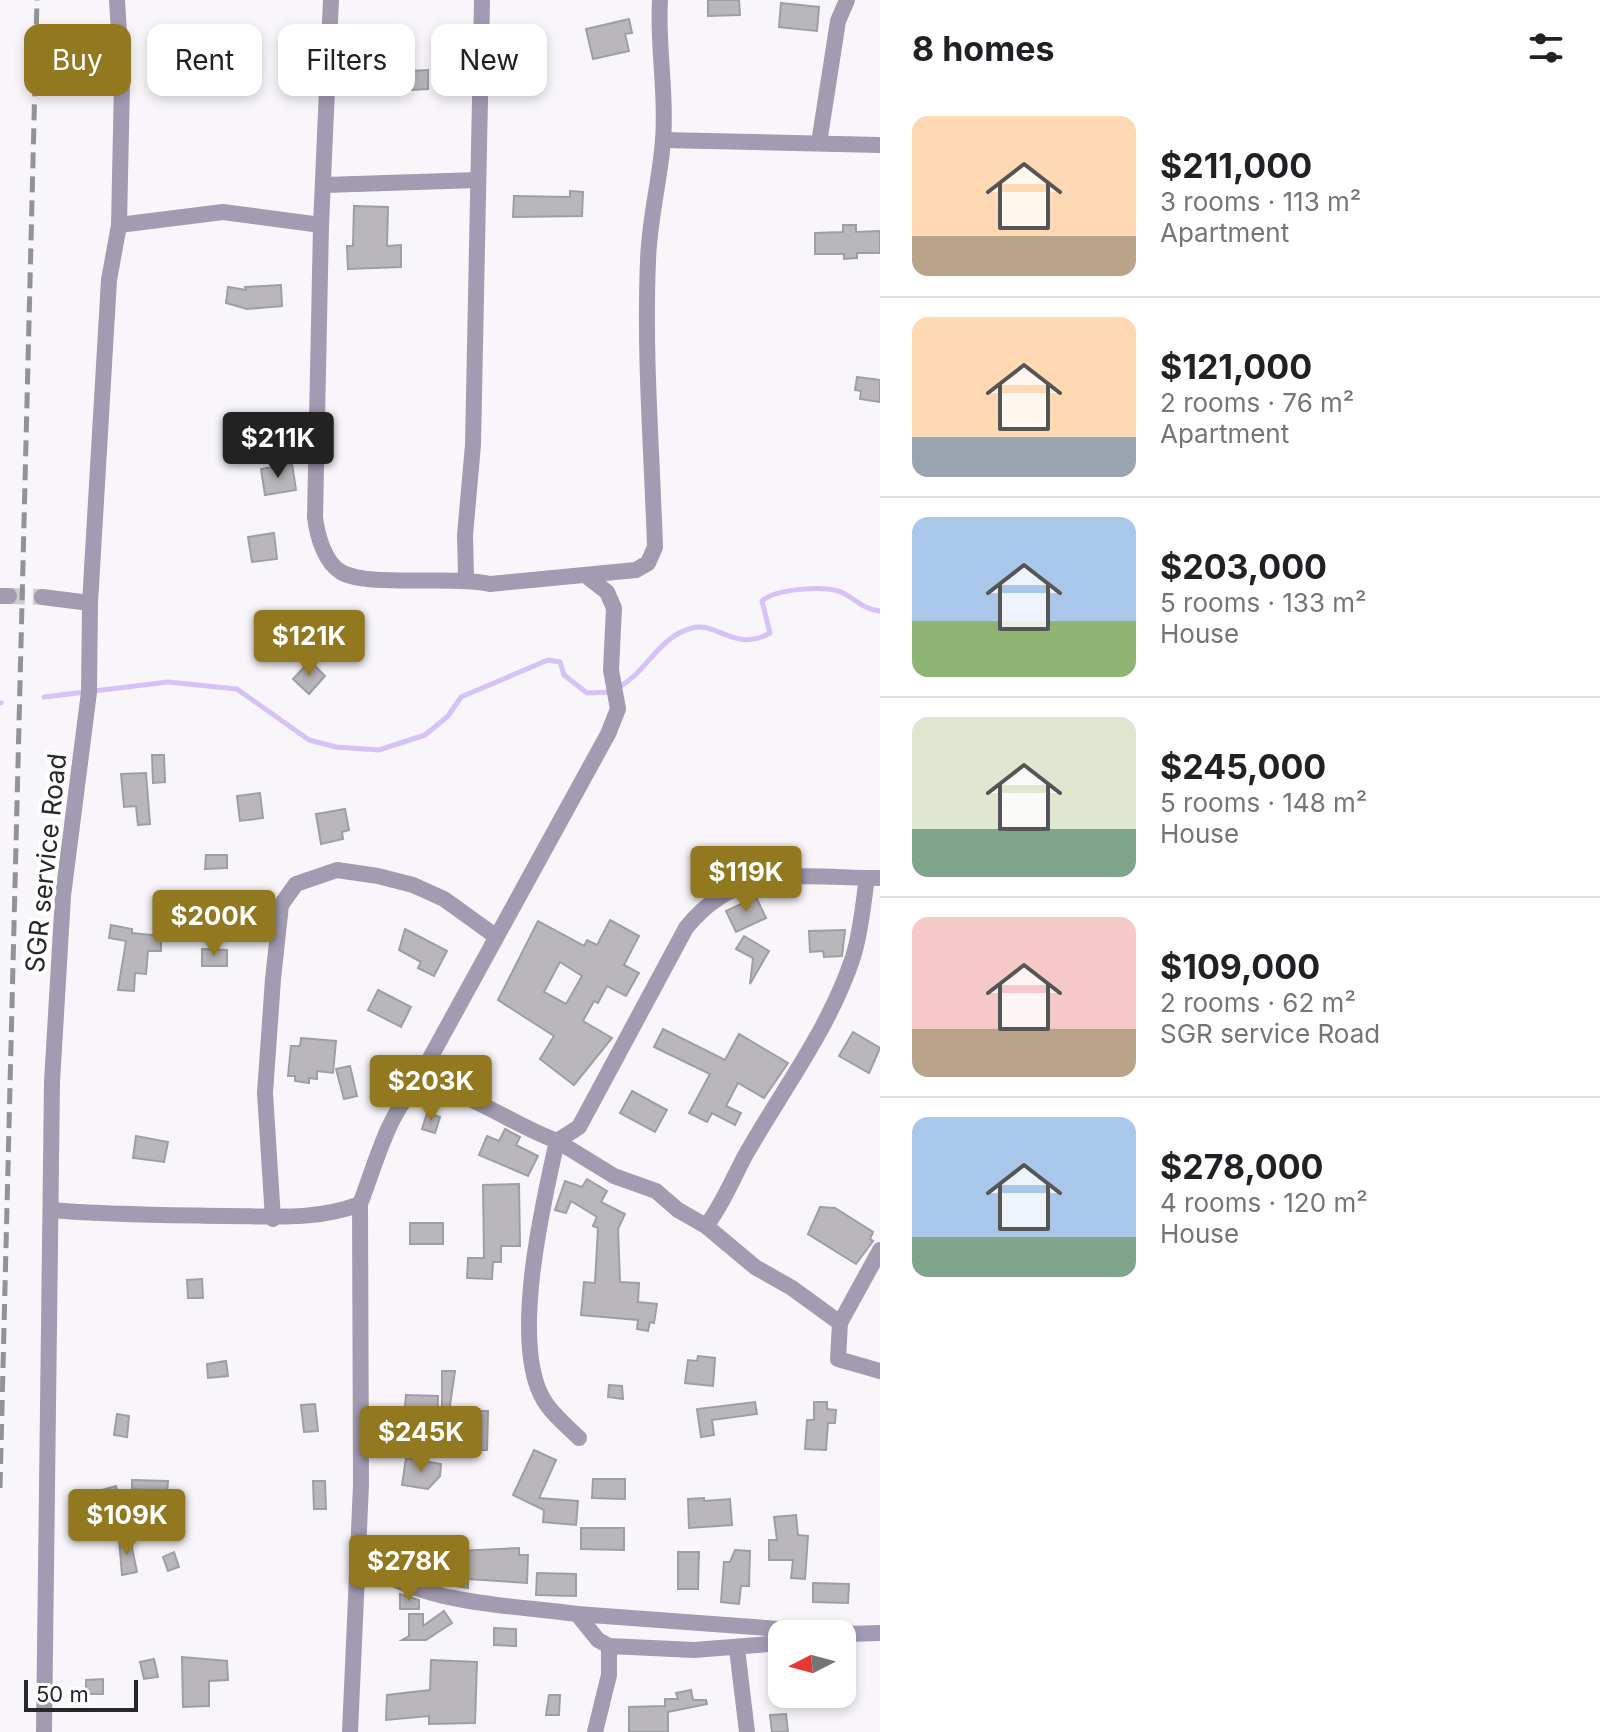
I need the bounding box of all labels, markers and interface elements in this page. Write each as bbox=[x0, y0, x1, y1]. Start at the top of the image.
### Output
chip: Buy bbox=[24, 24, 131, 96]
chip: Rent bbox=[147, 24, 262, 96]
chip: Filters bbox=[278, 24, 415, 96]
chip: New bbox=[431, 24, 547, 96]
icon: filters bbox=[1524, 26, 1568, 70]
text: 8 homes bbox=[912, 28, 1055, 69]
text: $211,000 bbox=[1160, 145, 1312, 186]
icon: home bbox=[976, 148, 1072, 244]
text: 3 rooms · 113 m² bbox=[1160, 186, 1361, 217]
text: Apartment bbox=[1160, 217, 1289, 248]
text: $121,000 bbox=[1160, 346, 1312, 387]
icon: home bbox=[976, 349, 1072, 445]
text: 2 rooms · 76 m² bbox=[1160, 387, 1354, 418]
pin: $211K bbox=[222, 412, 334, 480]
text: Apartment bbox=[1160, 418, 1289, 449]
text: $211K bbox=[241, 422, 315, 453]
text: $203,000 bbox=[1160, 546, 1327, 587]
icon: home bbox=[976, 549, 1072, 645]
text: 5 rooms · 133 m² bbox=[1160, 587, 1367, 618]
pin: $121K bbox=[253, 610, 365, 678]
text: House bbox=[1160, 618, 1239, 649]
text: $121K bbox=[272, 620, 346, 651]
text: $245,000 bbox=[1160, 746, 1326, 787]
icon: home bbox=[976, 749, 1072, 845]
street label: SGR service Road bbox=[19, 752, 72, 974]
text: 5 rooms · 148 m² bbox=[1160, 787, 1367, 818]
text: House bbox=[1160, 818, 1239, 849]
pin: $119K bbox=[690, 846, 802, 914]
text: $119K bbox=[708, 856, 784, 887]
pin: $200K bbox=[158, 890, 270, 958]
text: $200K bbox=[170, 900, 258, 931]
text: $109,000 bbox=[1160, 946, 1320, 987]
icon: home bbox=[976, 949, 1072, 1045]
text: 2 rooms · 62 m² bbox=[1160, 987, 1356, 1018]
text: SGR service Road bbox=[1160, 1018, 1380, 1049]
pin: $203K bbox=[375, 1055, 487, 1123]
text: $203K bbox=[388, 1065, 474, 1096]
text: $278,000 bbox=[1160, 1146, 1324, 1187]
icon: home bbox=[976, 1149, 1072, 1245]
text: 4 rooms · 120 m² bbox=[1160, 1187, 1368, 1218]
text: House bbox=[1160, 1218, 1239, 1249]
pin: $245K bbox=[365, 1406, 477, 1474]
text: $245K bbox=[378, 1416, 464, 1447]
pin: $109K bbox=[71, 1489, 183, 1557]
text: $109K bbox=[86, 1499, 168, 1530]
pin: $278K bbox=[353, 1535, 465, 1603]
text: $278K bbox=[367, 1545, 451, 1576]
north arrow bbox=[768, 1620, 856, 1708]
map controls bbox=[768, 1620, 856, 1708]
scale bar bbox=[24, 1676, 138, 1712]
text: 50 m bbox=[36, 1681, 89, 1707]

